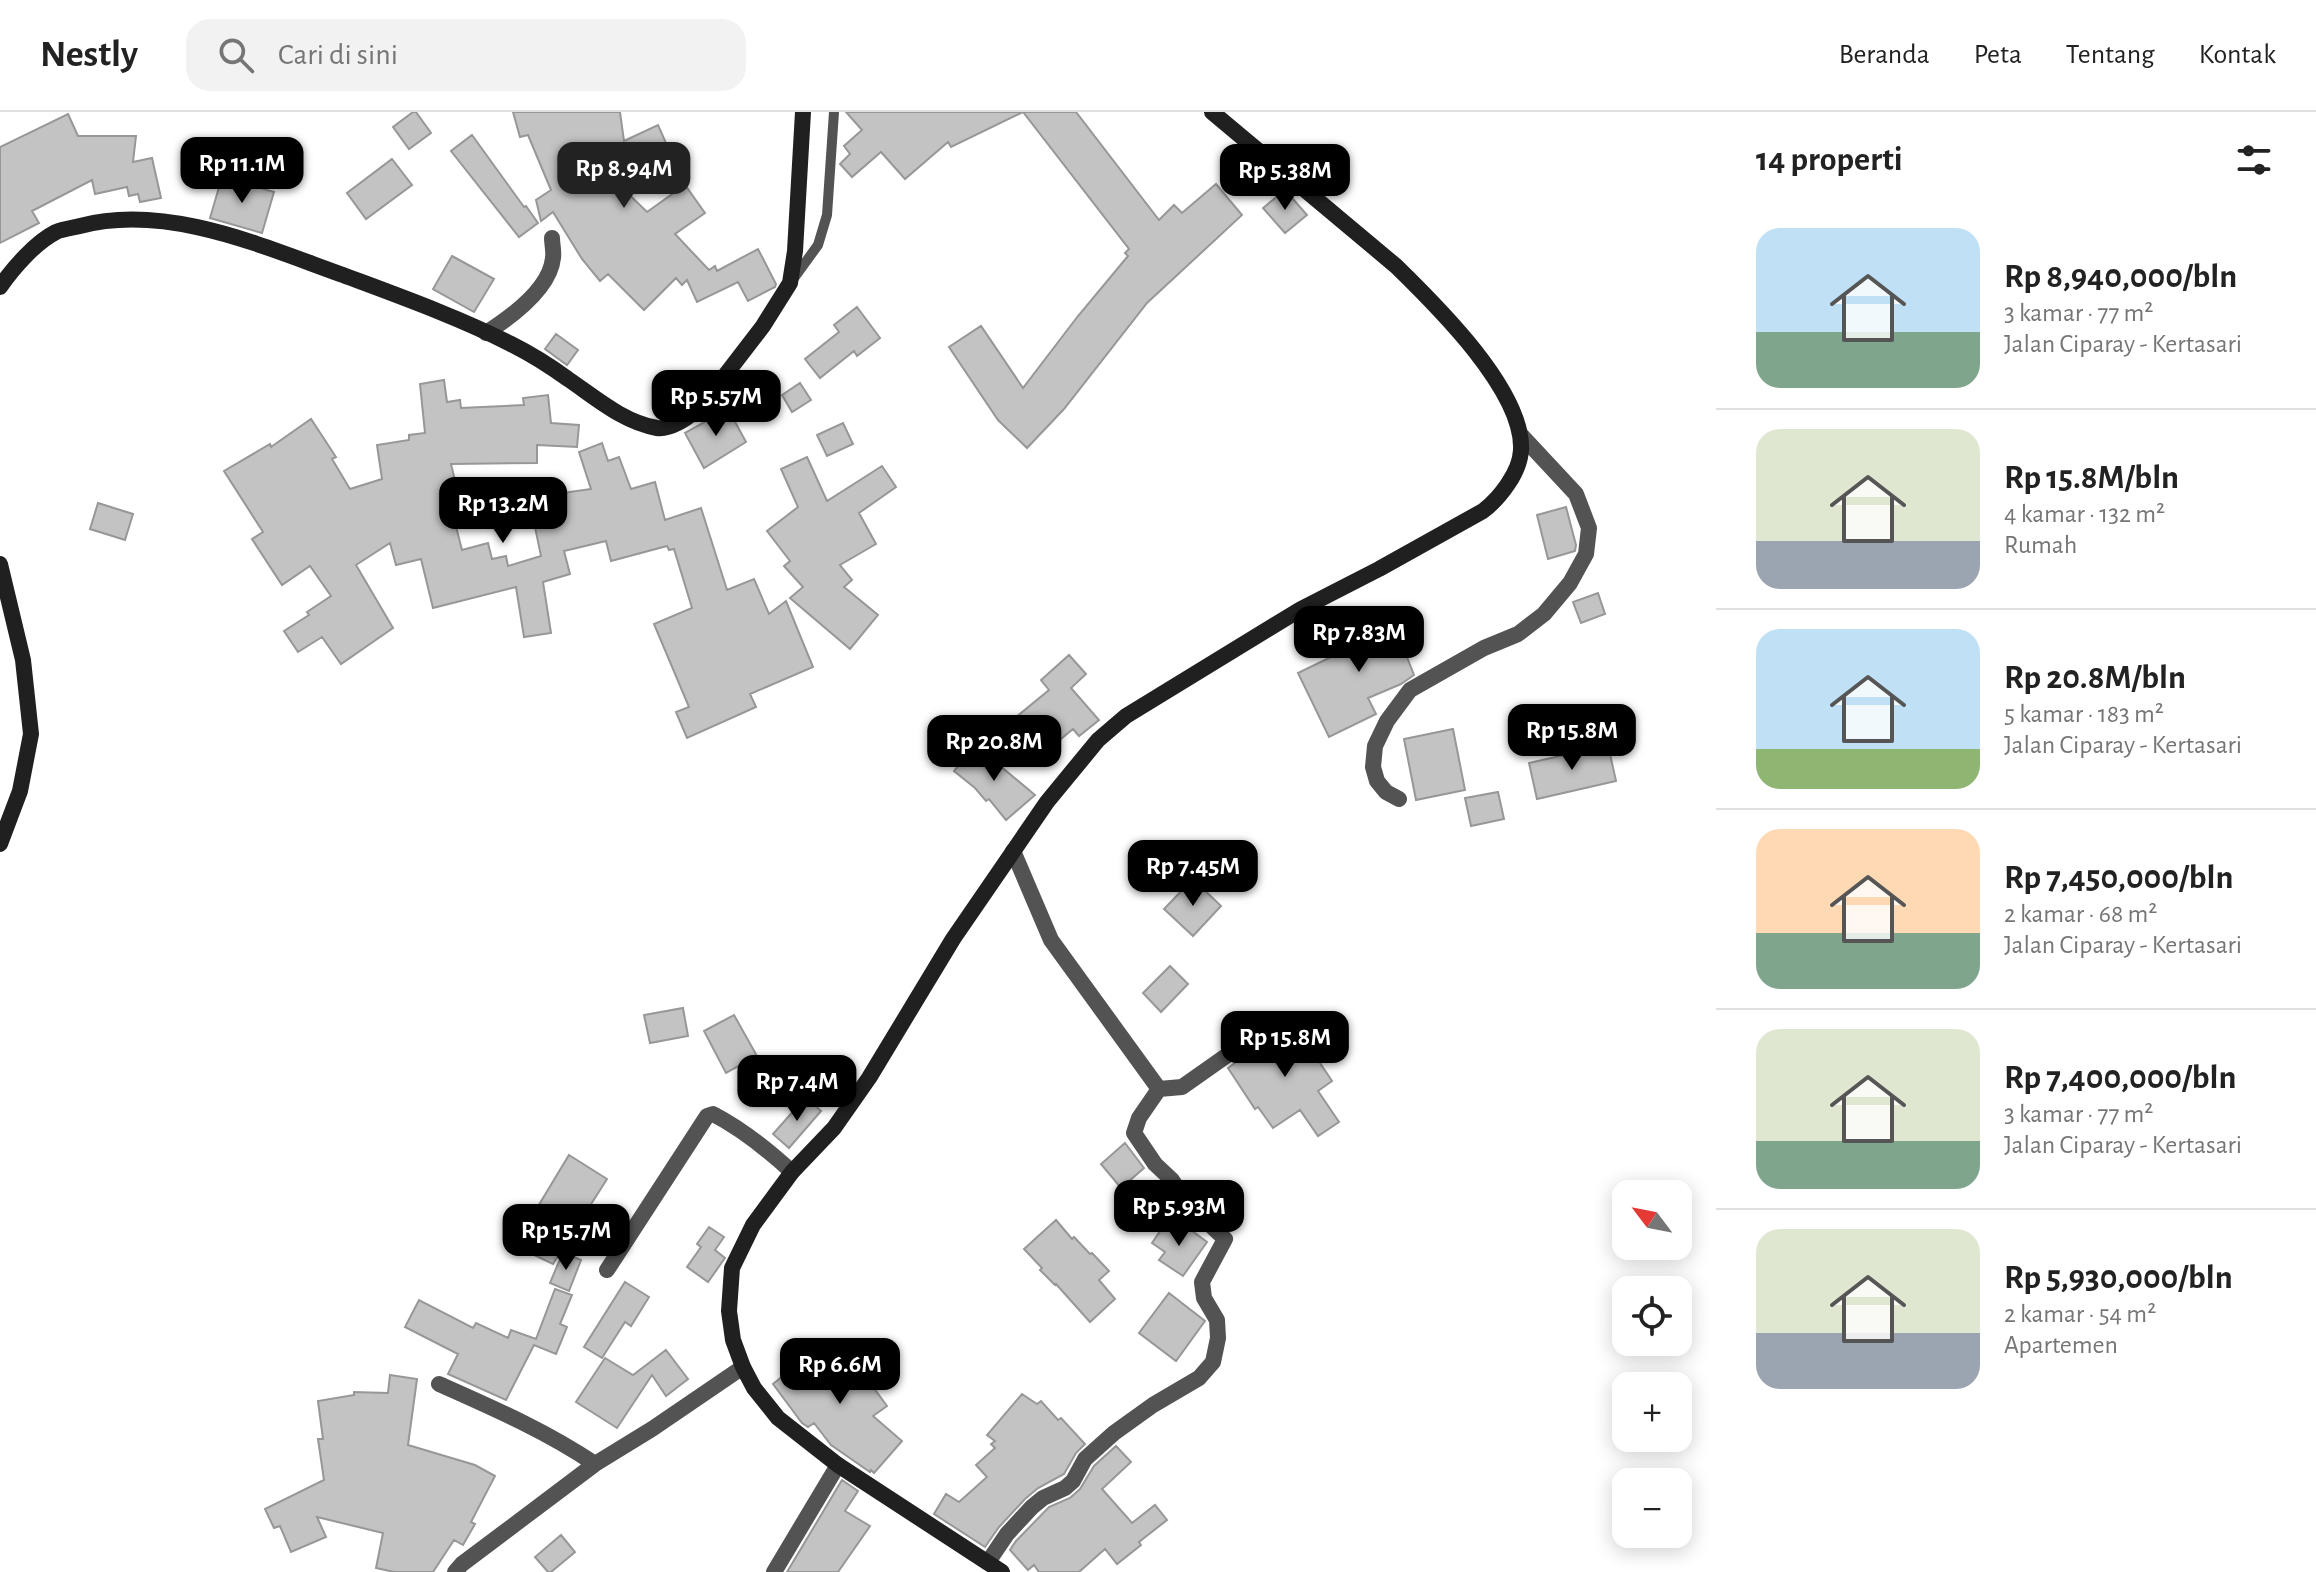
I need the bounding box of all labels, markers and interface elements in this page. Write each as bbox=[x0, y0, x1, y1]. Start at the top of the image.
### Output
search box bbox=[186, 19, 746, 91]
icon: search bbox=[214, 33, 258, 77]
text: Nestly bbox=[40, 36, 138, 74]
text: Cari di sini bbox=[278, 40, 398, 70]
text: Beranda bbox=[1839, 41, 1930, 69]
text: Peta bbox=[1974, 41, 2022, 69]
text: Tentang bbox=[2066, 41, 2155, 69]
text: Kontak bbox=[2199, 41, 2276, 69]
pin: Rp 11.1M bbox=[159, 137, 325, 205]
icon: filters bbox=[2232, 138, 2276, 182]
pin: Rp 8.94M bbox=[541, 142, 707, 210]
text: 14 properti bbox=[1756, 143, 1903, 177]
pin: Rp 5.38M bbox=[1202, 144, 1368, 212]
text: Rp 11.1M bbox=[199, 150, 285, 176]
text: Rp 8.94M bbox=[575, 155, 673, 181]
text: Rp 5.38M bbox=[1238, 157, 1332, 183]
icon: home bbox=[1820, 260, 1916, 356]
text: Rp 8,940,000/bln bbox=[2004, 260, 2237, 294]
text: 3 kamar · 77 m² bbox=[2004, 300, 2153, 326]
text: Jalan Ciparay - Kertasari bbox=[2004, 331, 2242, 357]
pin: Rp 5.57M bbox=[633, 370, 799, 438]
text: Rp 5.57M bbox=[670, 383, 762, 409]
icon: home bbox=[1820, 461, 1916, 557]
text: Rp 15.8M/bln bbox=[2004, 461, 2179, 495]
pin: Rp 13.2M bbox=[420, 477, 586, 545]
text: Rp 13.2M bbox=[457, 490, 549, 516]
text: 4 kamar · 132 m² bbox=[2004, 501, 2165, 527]
text: Rumah bbox=[2004, 532, 2077, 558]
pin: Rp 7.83M bbox=[1276, 606, 1442, 674]
text: Rp 7.83M bbox=[1312, 619, 1406, 645]
icon: home bbox=[1820, 661, 1916, 757]
text: Rp 20.8M/bln bbox=[2004, 661, 2186, 695]
text: 5 kamar · 183 m² bbox=[2004, 701, 2164, 727]
pin: Rp 15.8M bbox=[1489, 704, 1655, 772]
pin: Rp 20.8M bbox=[911, 715, 1077, 783]
text: Rp 15.8M bbox=[1526, 717, 1618, 743]
text: Rp 20.8M bbox=[945, 728, 1043, 754]
text: Jalan Ciparay - Kertasari bbox=[2004, 732, 2242, 758]
pin: Rp 7.45M bbox=[1110, 840, 1276, 908]
text: Rp 7.45M bbox=[1146, 853, 1240, 879]
icon: home bbox=[1820, 861, 1916, 957]
text: Rp 7,450,000/bln bbox=[2004, 861, 2233, 895]
text: 2 kamar · 68 m² bbox=[2004, 901, 2157, 927]
text: Jalan Ciparay - Kertasari bbox=[2004, 932, 2242, 958]
pin: Rp 15.8M bbox=[1202, 1011, 1368, 1079]
text: Rp 15.8M bbox=[1239, 1024, 1331, 1050]
pin: Rp 7.4M bbox=[723, 1055, 871, 1123]
icon: home bbox=[1820, 1061, 1916, 1157]
text: Rp 7,400,000/bln bbox=[2004, 1061, 2236, 1095]
text: Rp 7.4M bbox=[755, 1068, 839, 1094]
text: 3 kamar · 77 m² bbox=[2004, 1101, 2153, 1127]
text: Jalan Ciparay - Kertasari bbox=[2004, 1132, 2242, 1158]
pin: Rp 5.93M bbox=[1096, 1180, 1262, 1248]
north arrow bbox=[1612, 1180, 1692, 1260]
map controls bbox=[1612, 1180, 1692, 1548]
text: Rp 5.93M bbox=[1132, 1193, 1226, 1219]
pin: Rp 15.7M bbox=[483, 1204, 649, 1272]
text: Rp 15.7M bbox=[521, 1217, 611, 1243]
icon: home bbox=[1820, 1261, 1916, 1357]
text: Rp 5,930,000/bln bbox=[2004, 1261, 2233, 1295]
button: locate bbox=[1612, 1276, 1692, 1356]
text: 2 kamar · 54 m² bbox=[2004, 1301, 2156, 1327]
text: Apartemen bbox=[2004, 1332, 2118, 1358]
pin: Rp 6.6M bbox=[766, 1338, 914, 1406]
text: Rp 6.6M bbox=[798, 1351, 882, 1377]
button: + bbox=[1612, 1372, 1692, 1452]
button: − bbox=[1612, 1468, 1692, 1548]

